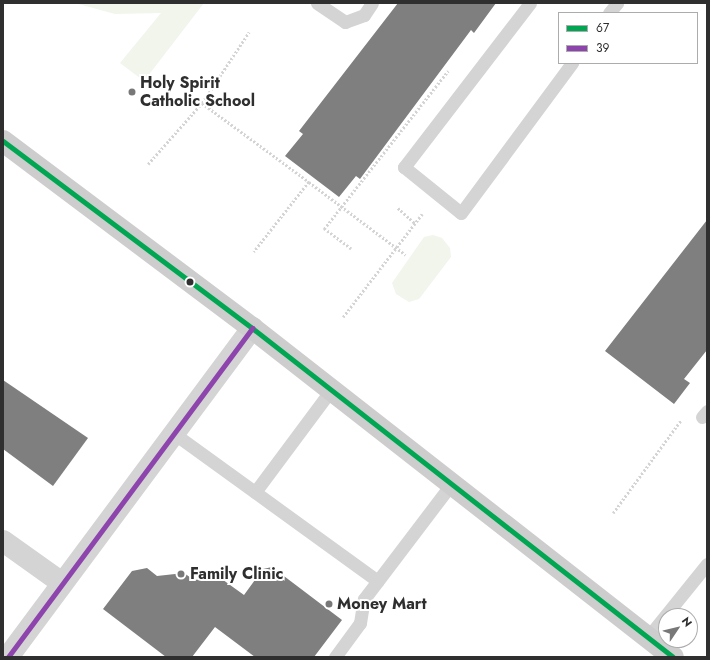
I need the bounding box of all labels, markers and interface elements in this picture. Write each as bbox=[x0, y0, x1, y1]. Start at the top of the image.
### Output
legend bbox=[558, 12, 698, 64]
text: 67 bbox=[596, 19, 609, 37]
text: 39 bbox=[596, 39, 609, 57]
place label: Holy Spirit Catholic School bbox=[140, 73, 255, 111]
marker: Holy Spirit Catholic School bbox=[127, 87, 137, 97]
unlabelled marker bbox=[185, 277, 195, 287]
place label: Family Clinic bbox=[190, 564, 283, 584]
marker: Family Clinic bbox=[175, 568, 187, 580]
place label: Money Mart bbox=[337, 594, 427, 614]
marker: Money Mart bbox=[324, 599, 334, 609]
north arrow bbox=[658, 608, 698, 648]
text: N bbox=[678, 614, 696, 630]

